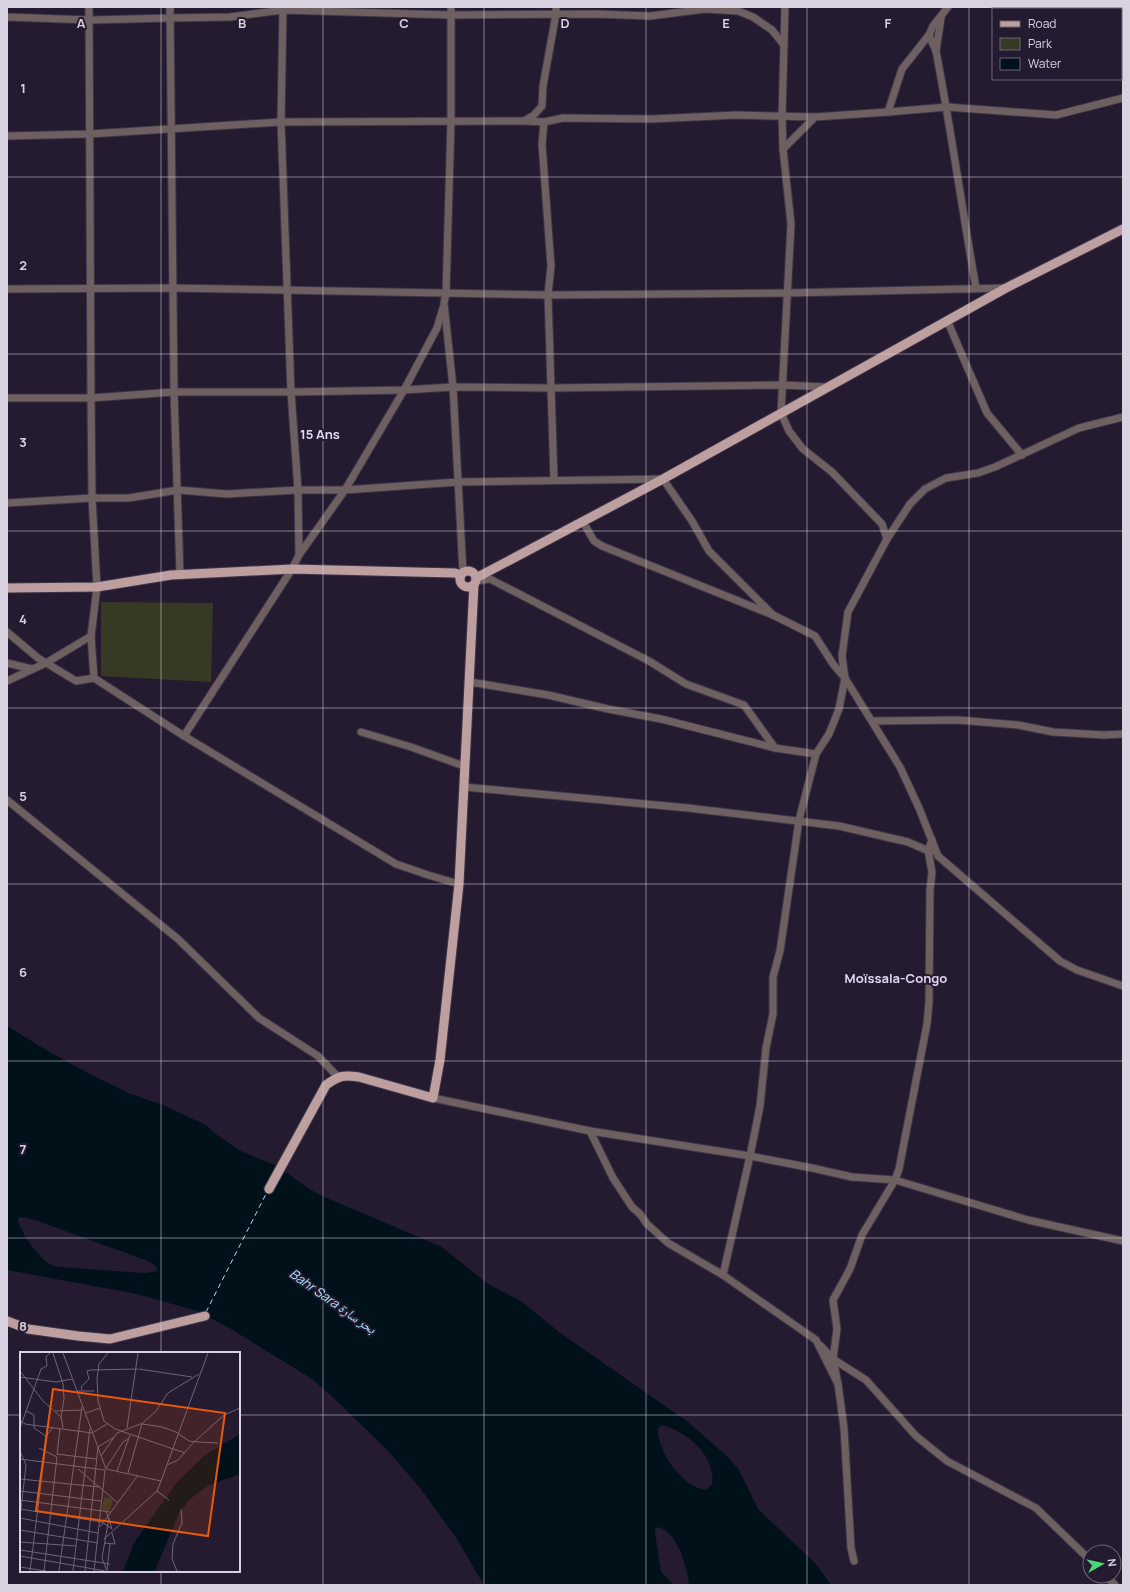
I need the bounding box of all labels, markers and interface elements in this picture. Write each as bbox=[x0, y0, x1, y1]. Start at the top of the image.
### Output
legend bbox=[992, 8, 1122, 80]
text: A bbox=[77, 14, 86, 32]
text: B bbox=[238, 14, 246, 32]
text: C bbox=[399, 14, 409, 32]
text: D bbox=[560, 14, 570, 32]
text: E bbox=[722, 14, 730, 32]
text: F bbox=[885, 14, 892, 32]
text: Road bbox=[1028, 15, 1056, 32]
text: Park bbox=[1028, 35, 1053, 52]
text: Water bbox=[1028, 55, 1062, 72]
text: 1 bbox=[20, 79, 26, 97]
text: 2 bbox=[19, 256, 27, 274]
district label: 15 Ans bbox=[300, 425, 340, 443]
text: 3 bbox=[19, 433, 27, 451]
text: 4 bbox=[19, 610, 27, 628]
text: 5 bbox=[19, 787, 27, 805]
text: 6 bbox=[19, 963, 27, 981]
district label: Moïssala-Congo bbox=[845, 969, 947, 987]
text: 7 bbox=[20, 1140, 27, 1158]
water label: Bahr Sara بحر سارة bbox=[286, 1264, 380, 1338]
text: 8 bbox=[19, 1317, 27, 1335]
inset map bbox=[20, 1352, 240, 1572]
north arrow bbox=[1082, 1544, 1122, 1584]
text: N bbox=[1104, 1558, 1120, 1568]

